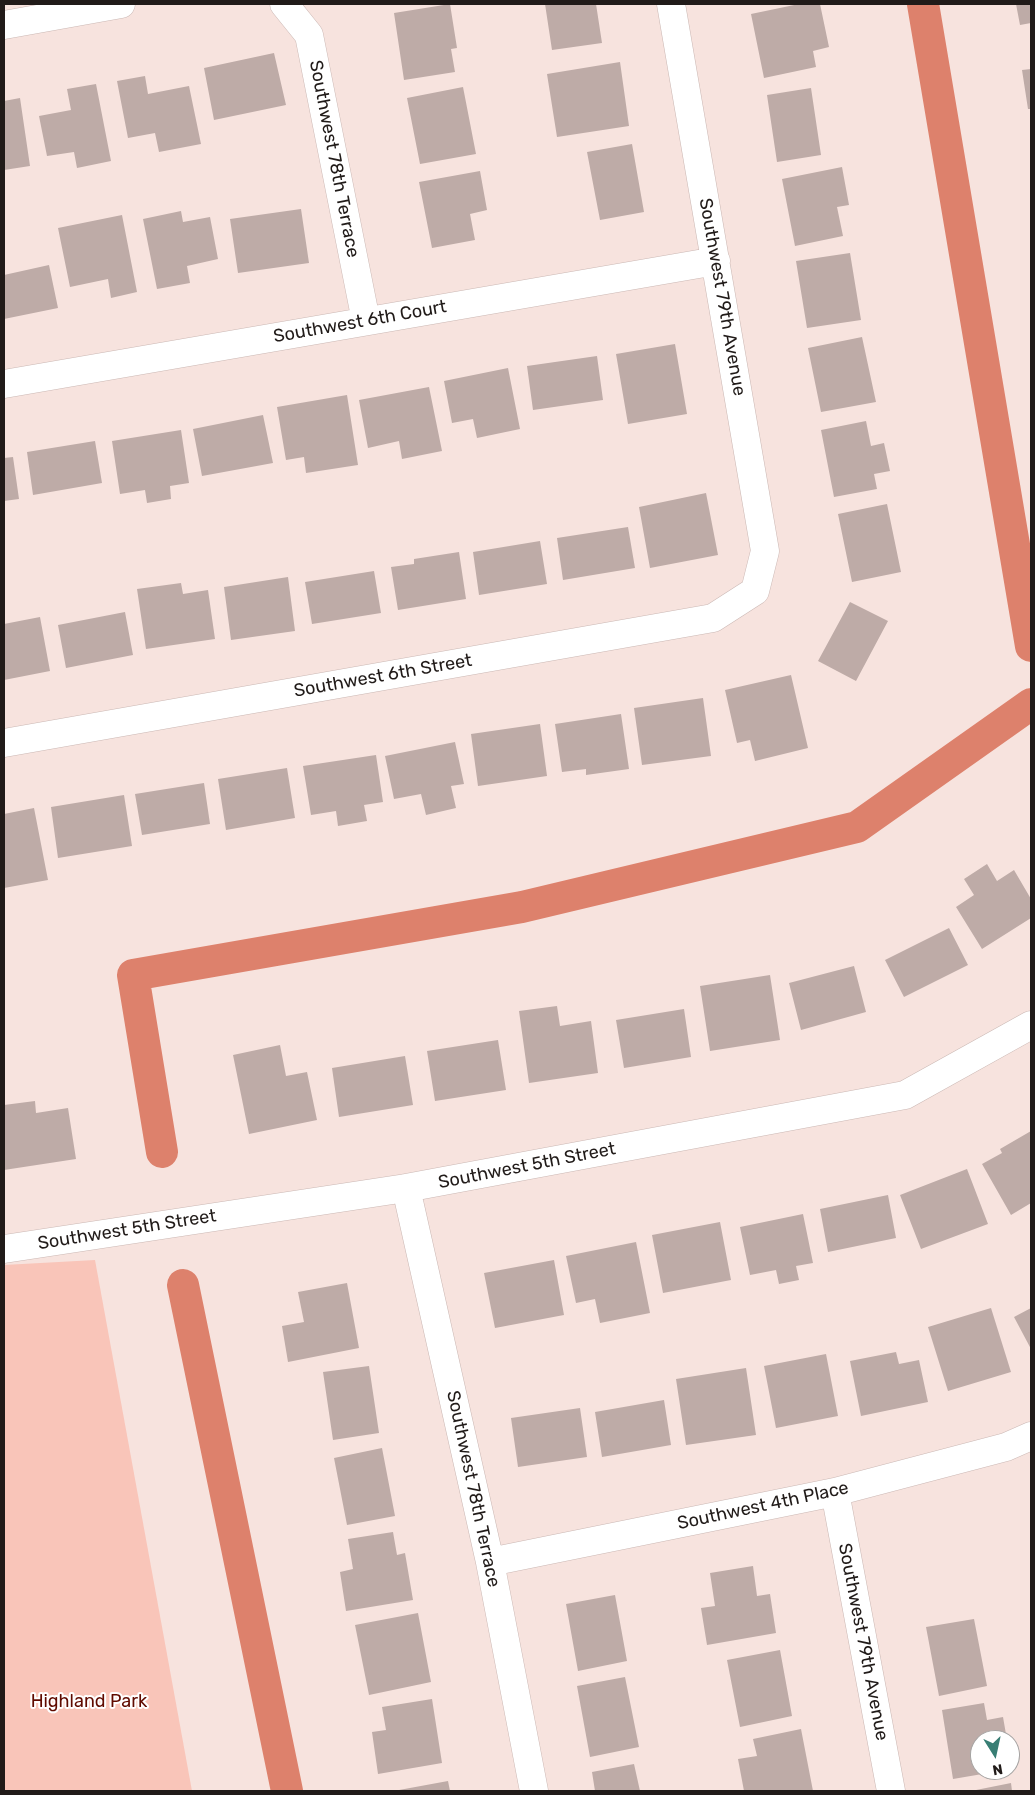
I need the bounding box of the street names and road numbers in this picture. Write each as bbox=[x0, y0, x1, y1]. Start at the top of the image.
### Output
street label: Southwest 78th Terrace bbox=[304, 59, 364, 259]
street label: Southwest 79th Avenue bbox=[694, 196, 750, 398]
street label: Southwest 6th Court bbox=[272, 296, 448, 348]
street label: Southwest 6th Street bbox=[292, 650, 474, 702]
street label: Southwest 5th Street bbox=[436, 1138, 618, 1194]
street label: Southwest 5th Street bbox=[36, 1205, 218, 1255]
street label: Southwest 78th Terrace bbox=[442, 1389, 504, 1589]
street label: Southwest 4th Place bbox=[675, 1477, 851, 1535]
street label: Southwest 79th Avenue bbox=[833, 1542, 893, 1742]

